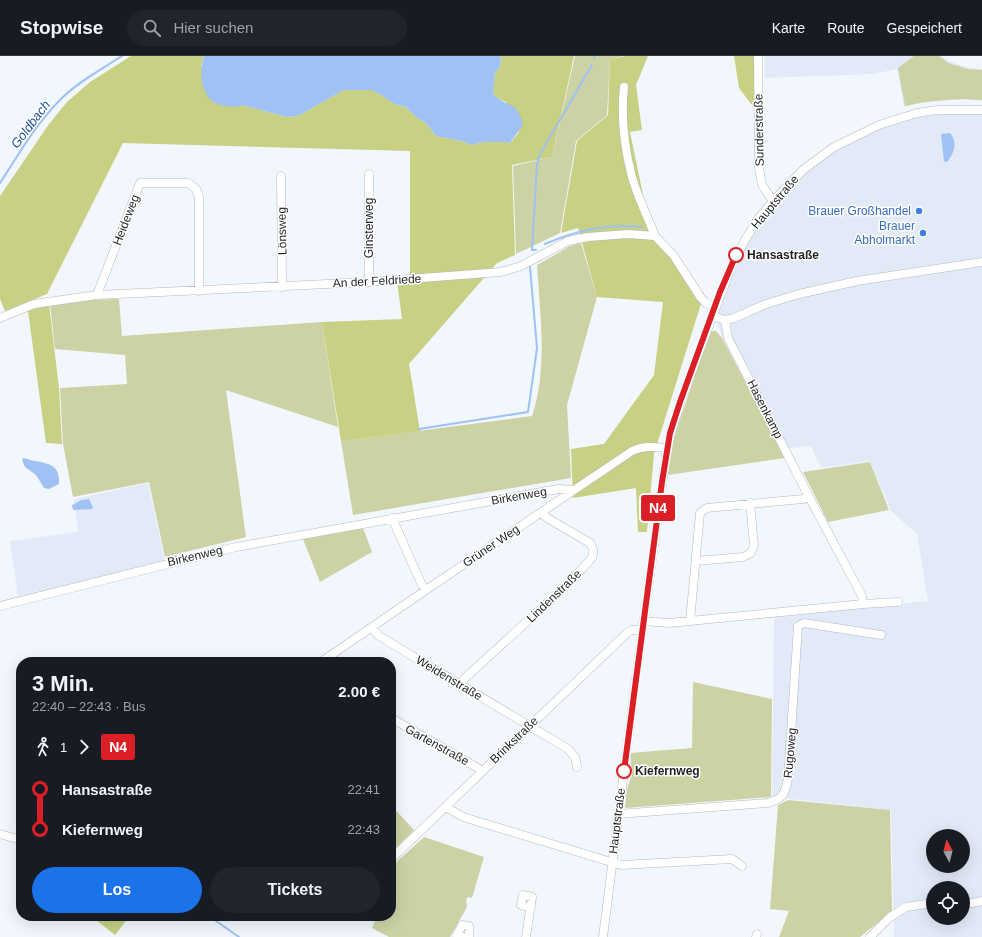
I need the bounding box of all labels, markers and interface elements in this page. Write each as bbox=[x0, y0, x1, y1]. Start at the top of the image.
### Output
search box bbox=[127, 10, 407, 46]
text: Stopwise bbox=[20, 17, 103, 38]
icon: search bbox=[141, 17, 163, 39]
text: Hier suchen bbox=[173, 19, 253, 36]
text: Karte bbox=[772, 20, 805, 36]
text: Route bbox=[827, 20, 865, 36]
text: Gespeichert bbox=[887, 20, 962, 36]
street label: Sunderstraße bbox=[751, 93, 767, 166]
water label: Goldbach bbox=[8, 98, 53, 151]
street label: Hauptstraße bbox=[748, 172, 802, 232]
street label: Heideweg bbox=[110, 193, 142, 247]
street label: Ginsterweg bbox=[362, 198, 376, 258]
place label: Brauer Großhandel bbox=[808, 204, 911, 218]
marker: Brauer Großhandel bbox=[914, 206, 924, 216]
street label: Lönsweg bbox=[275, 207, 289, 255]
place label: Brauer Abholmarkt bbox=[854, 219, 916, 247]
marker: Brauer Abholmarkt bbox=[918, 228, 928, 238]
marker: Hansastraße bbox=[728, 247, 744, 263]
place label: Hansastraße bbox=[747, 248, 819, 262]
street label: An der Feldriede bbox=[332, 272, 422, 290]
street label: Hasenkamp bbox=[744, 377, 786, 441]
street label: Birkenweg bbox=[490, 484, 548, 508]
line badge: N4 bbox=[640, 495, 676, 521]
text: N4 bbox=[649, 500, 667, 516]
street label: Grüner Weg bbox=[460, 522, 522, 570]
street label: Birkenweg bbox=[166, 543, 224, 569]
street label: Lindenstraße bbox=[524, 566, 584, 625]
street label: Weidenstraße bbox=[413, 653, 485, 703]
text: 3 Min. bbox=[32, 671, 94, 696]
text: 2.00 € bbox=[338, 683, 380, 700]
text: 22:40 – 22:43 · Bus bbox=[32, 699, 145, 714]
street label: Brinkstraße bbox=[487, 713, 541, 766]
street label: Gartenstraße bbox=[403, 722, 472, 768]
street label: Rugoweg bbox=[781, 727, 799, 779]
icon: walk bbox=[32, 736, 54, 758]
icon: forward bbox=[73, 736, 95, 758]
text: N4 bbox=[109, 739, 127, 755]
text: 1 bbox=[60, 740, 67, 755]
marker: Kiefernweg bbox=[616, 763, 632, 779]
place label: Kiefernweg bbox=[635, 764, 700, 778]
text: Hansastraße bbox=[62, 781, 152, 798]
text: 22:41 bbox=[347, 782, 380, 797]
street label: Hauptstraße bbox=[606, 787, 628, 855]
text: Kiefernweg bbox=[62, 821, 143, 838]
text: 22:43 bbox=[347, 822, 380, 837]
north arrow bbox=[926, 829, 970, 873]
map controls bbox=[926, 829, 970, 925]
button: Los bbox=[32, 867, 202, 913]
button: Tickets bbox=[210, 867, 380, 913]
button: locate bbox=[926, 881, 970, 925]

